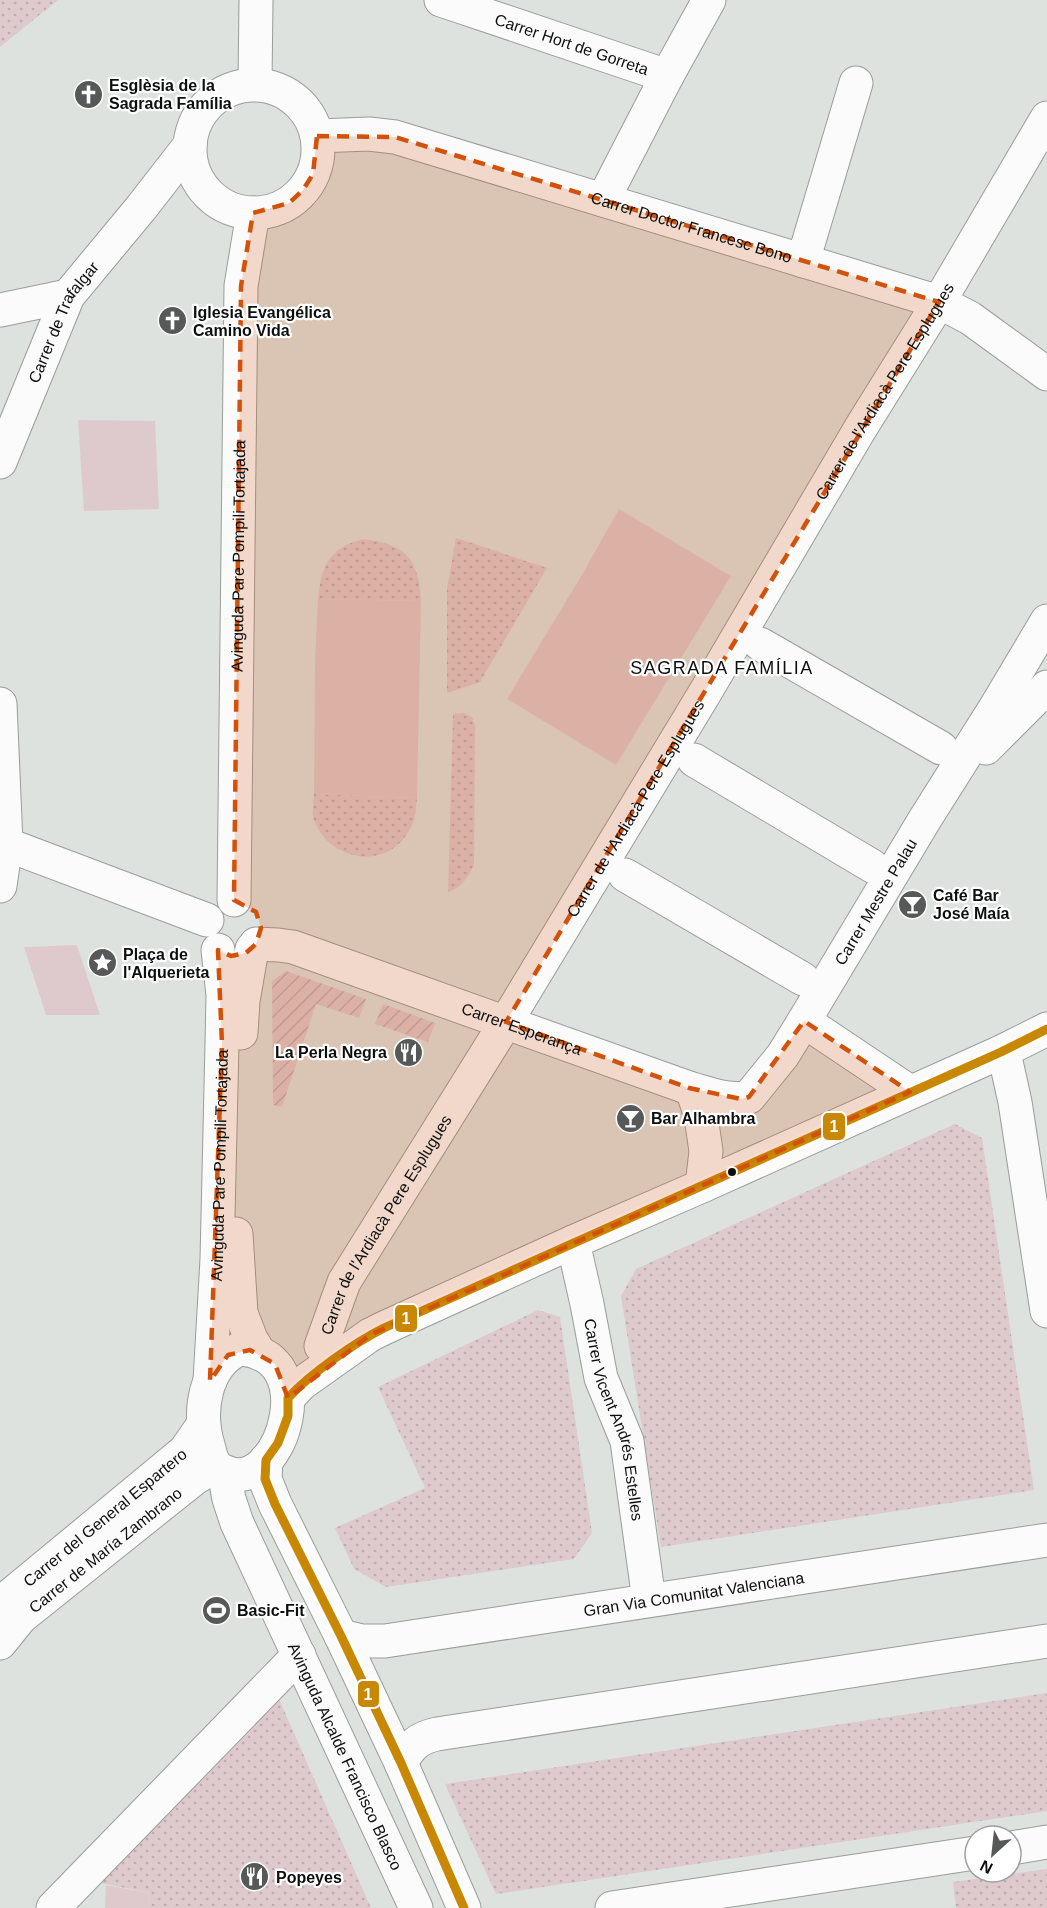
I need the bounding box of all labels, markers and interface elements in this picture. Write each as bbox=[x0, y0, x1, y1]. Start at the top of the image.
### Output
street label: Carrer Hort de Gorreta bbox=[493, 11, 651, 78]
place label: Esglèsia de la Sagrada Família bbox=[109, 77, 232, 112]
church icon: Esglèsia de la Sagrada Família bbox=[72, 78, 104, 110]
street label: Carrer Doctor Francesc Bono bbox=[589, 189, 794, 266]
street label: Carrer de Trafalgar bbox=[25, 258, 102, 385]
street label: Carrer de l'Ardiacà Pere Esplugues bbox=[812, 280, 957, 503]
place label: Iglesia Evangélica Camino Vida bbox=[193, 304, 331, 339]
church icon: Iglesia Evangélica Camino Vida bbox=[156, 305, 188, 337]
street label: Avinguda Pare Pompili Tortajada bbox=[229, 440, 248, 672]
district label: SAGRADA FAMÍLIA bbox=[630, 658, 814, 678]
street label: Carrer de l'Ardiacà Pere Esplugues bbox=[563, 697, 708, 920]
street label: Carrer Mestre Palau bbox=[832, 836, 920, 968]
place label: Café Bar José Maía bbox=[933, 887, 1010, 922]
bar icon: Café Bar José Maía bbox=[896, 888, 928, 920]
place label: Plaça de l'Alquerieta bbox=[123, 946, 210, 981]
place icon: Plaça de l'Alquerieta bbox=[86, 947, 118, 979]
street label: Carrer Esperança bbox=[459, 1000, 584, 1058]
restaurant icon: La Perla Negra bbox=[392, 1036, 424, 1068]
place label: La Perla Negra bbox=[275, 1044, 387, 1061]
street label: Avinguda Pare Pompili Tortajada bbox=[208, 1049, 231, 1282]
bar icon: Bar Alhambra bbox=[614, 1102, 646, 1134]
place label: Bar Alhambra bbox=[651, 1110, 755, 1127]
street label: Carrer de l'Ardiacà Pere Esplugues bbox=[318, 1112, 455, 1337]
line badge: 1 bbox=[822, 1112, 846, 1141]
text: 1 bbox=[830, 1118, 839, 1135]
unlabelled marker bbox=[726, 1166, 738, 1178]
line badge: 1 bbox=[394, 1304, 418, 1333]
text: 1 bbox=[402, 1310, 411, 1327]
street label: Carrer Vicent Andrés Estelles bbox=[581, 1317, 646, 1522]
street label: Carrer del General Espartero bbox=[20, 1445, 190, 1590]
street label: Carrer de María Zambrano bbox=[26, 1484, 185, 1616]
street label: Gran Via Comunitat Valenciana bbox=[582, 1569, 805, 1620]
sports icon: Basic-Fit bbox=[200, 1594, 232, 1626]
place label: Basic-Fit bbox=[237, 1602, 305, 1619]
street label: Avinguda Alcalde Francisco Blasco bbox=[285, 1640, 405, 1873]
line badge: 1 bbox=[357, 1680, 380, 1708]
text: 1 bbox=[364, 1686, 373, 1703]
north arrow bbox=[963, 1824, 1023, 1884]
text: N bbox=[977, 1857, 995, 1877]
restaurant icon: Popeyes bbox=[239, 1861, 271, 1893]
place label: Popeyes bbox=[276, 1869, 342, 1886]

